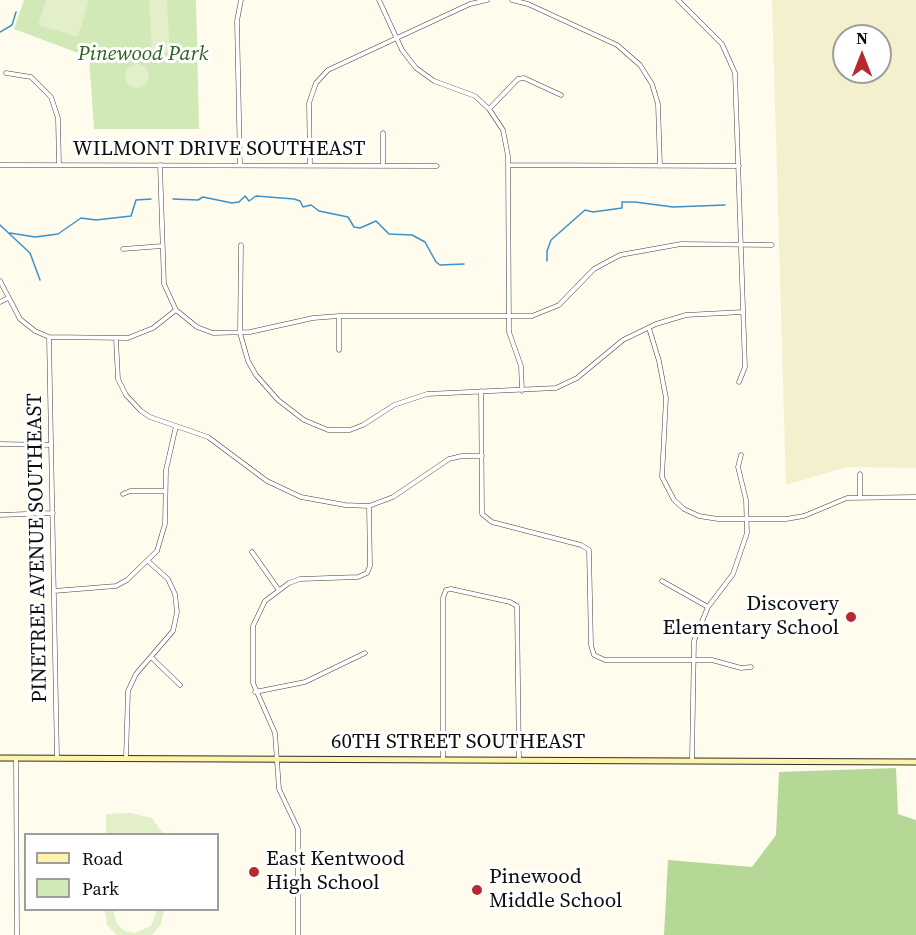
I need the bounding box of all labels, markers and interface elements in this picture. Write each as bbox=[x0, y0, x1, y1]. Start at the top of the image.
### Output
north arrow bbox=[832, 24, 892, 84]
text: N bbox=[856, 27, 868, 49]
park label: Pinewood Park bbox=[78, 42, 208, 68]
street label: WILMONT DRIVE SOUTHEAST bbox=[73, 137, 365, 163]
street label: PINETREE AVENUE SOUTHEAST bbox=[23, 393, 53, 703]
place label: Discovery Elementary School bbox=[662, 592, 839, 642]
marker: Discovery Elementary School bbox=[844, 610, 858, 624]
street label: 60TH STREET SOUTHEAST bbox=[331, 730, 585, 756]
legend bbox=[24, 833, 219, 911]
text: Road bbox=[82, 846, 123, 871]
place label: East Kentwood High School bbox=[266, 847, 405, 897]
marker: East Kentwood High School bbox=[247, 865, 261, 879]
place label: Pinewood Middle School bbox=[489, 865, 622, 915]
text: Park bbox=[82, 876, 119, 901]
marker: Pinewood Middle School bbox=[470, 883, 484, 897]

